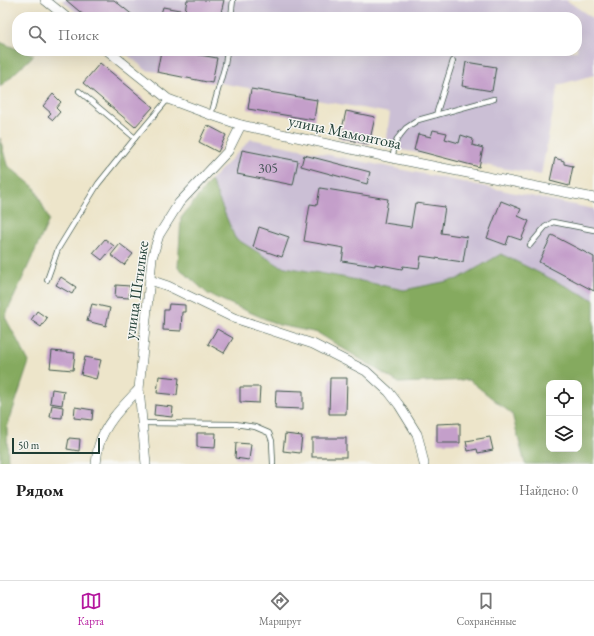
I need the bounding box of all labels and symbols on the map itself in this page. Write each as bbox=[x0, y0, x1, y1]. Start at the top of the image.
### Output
street label: улица Мамонтова bbox=[287, 110, 404, 154]
house number: 305 bbox=[258, 159, 278, 177]
street label: улица Штильке bbox=[119, 239, 153, 341]
scale bar bbox=[12, 436, 100, 455]

